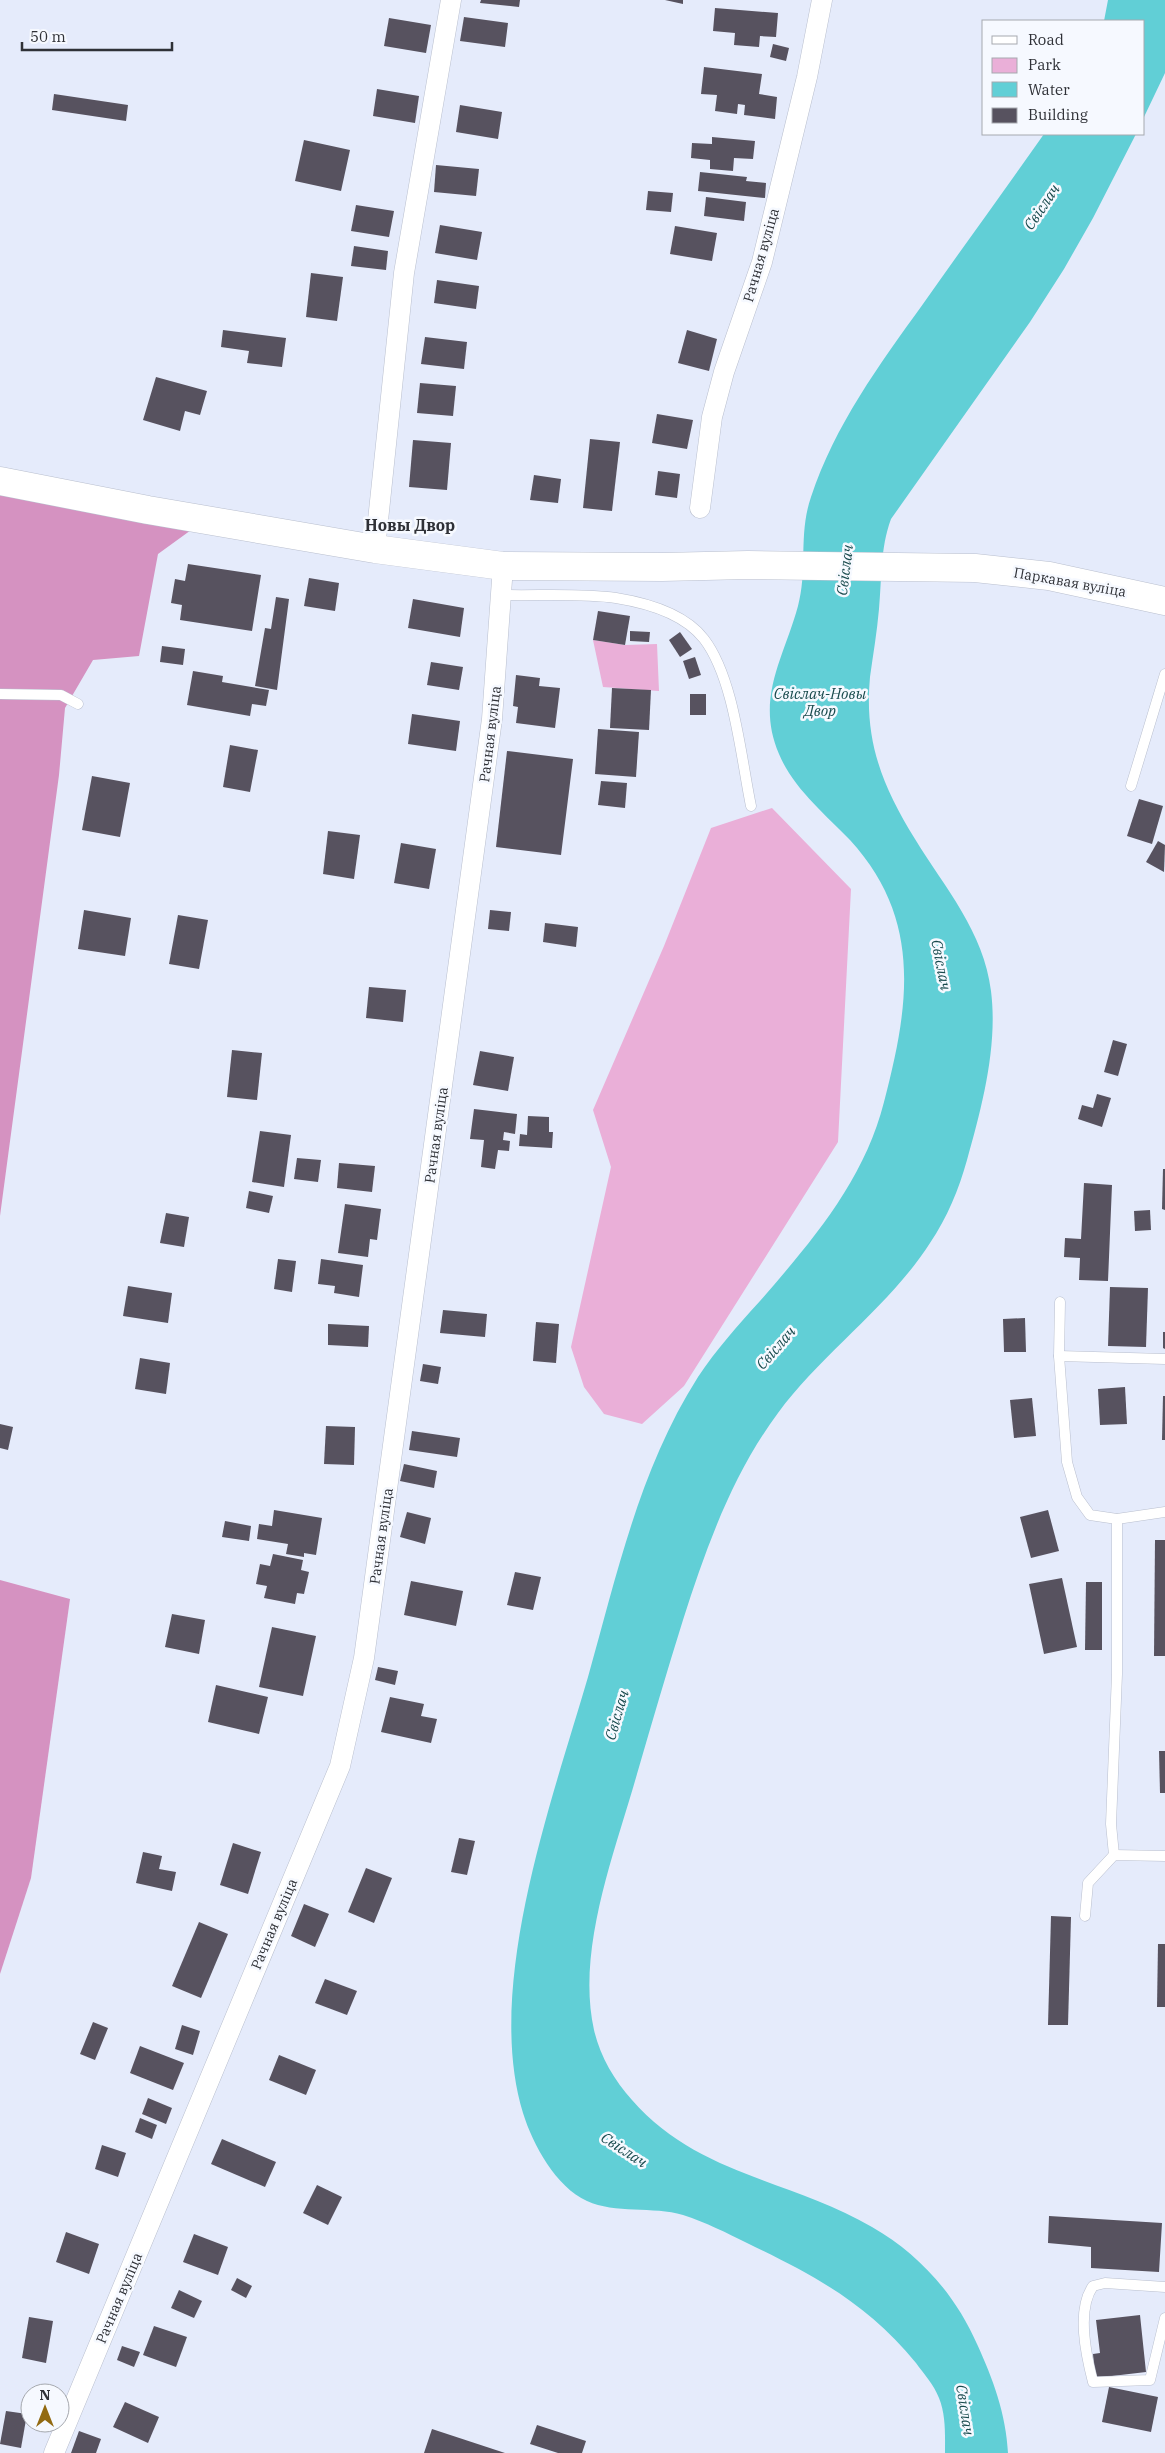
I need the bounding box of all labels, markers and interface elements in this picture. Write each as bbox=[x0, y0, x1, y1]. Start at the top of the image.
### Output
scale bar bbox=[22, 20, 172, 52]
legend bbox=[982, 20, 1145, 135]
text: 50 m bbox=[30, 27, 66, 46]
text: Road bbox=[1028, 30, 1064, 49]
text: Park bbox=[1028, 55, 1061, 74]
text: Water bbox=[1028, 80, 1070, 99]
text: Building bbox=[1028, 105, 1088, 124]
water label: Свіслач bbox=[1019, 180, 1064, 233]
street label: Рачная вуліца bbox=[739, 206, 783, 304]
district label: Новы Двор bbox=[365, 515, 455, 535]
water label: Свіслач bbox=[832, 543, 857, 597]
street label: Паркавая вуліца bbox=[1012, 563, 1128, 601]
street label: Рачная вуліца bbox=[475, 684, 505, 783]
water label: Свіслач-Новы Двор bbox=[774, 684, 867, 720]
water label: Свіслач bbox=[927, 938, 956, 992]
street label: Рачная вуліца bbox=[420, 1085, 452, 1184]
water label: Свіслач bbox=[752, 1322, 800, 1373]
street label: Рачная вуліца bbox=[365, 1486, 397, 1585]
water label: Свіслач bbox=[600, 1688, 633, 1742]
street label: Рачная вуліца bbox=[247, 1876, 301, 1972]
water label: Свіслач bbox=[598, 2128, 651, 2172]
street label: Рачная вуліца bbox=[92, 2250, 146, 2346]
north arrow bbox=[20, 2383, 70, 2433]
water label: Свіслач bbox=[952, 2383, 979, 2437]
text: N bbox=[39, 2386, 51, 2404]

